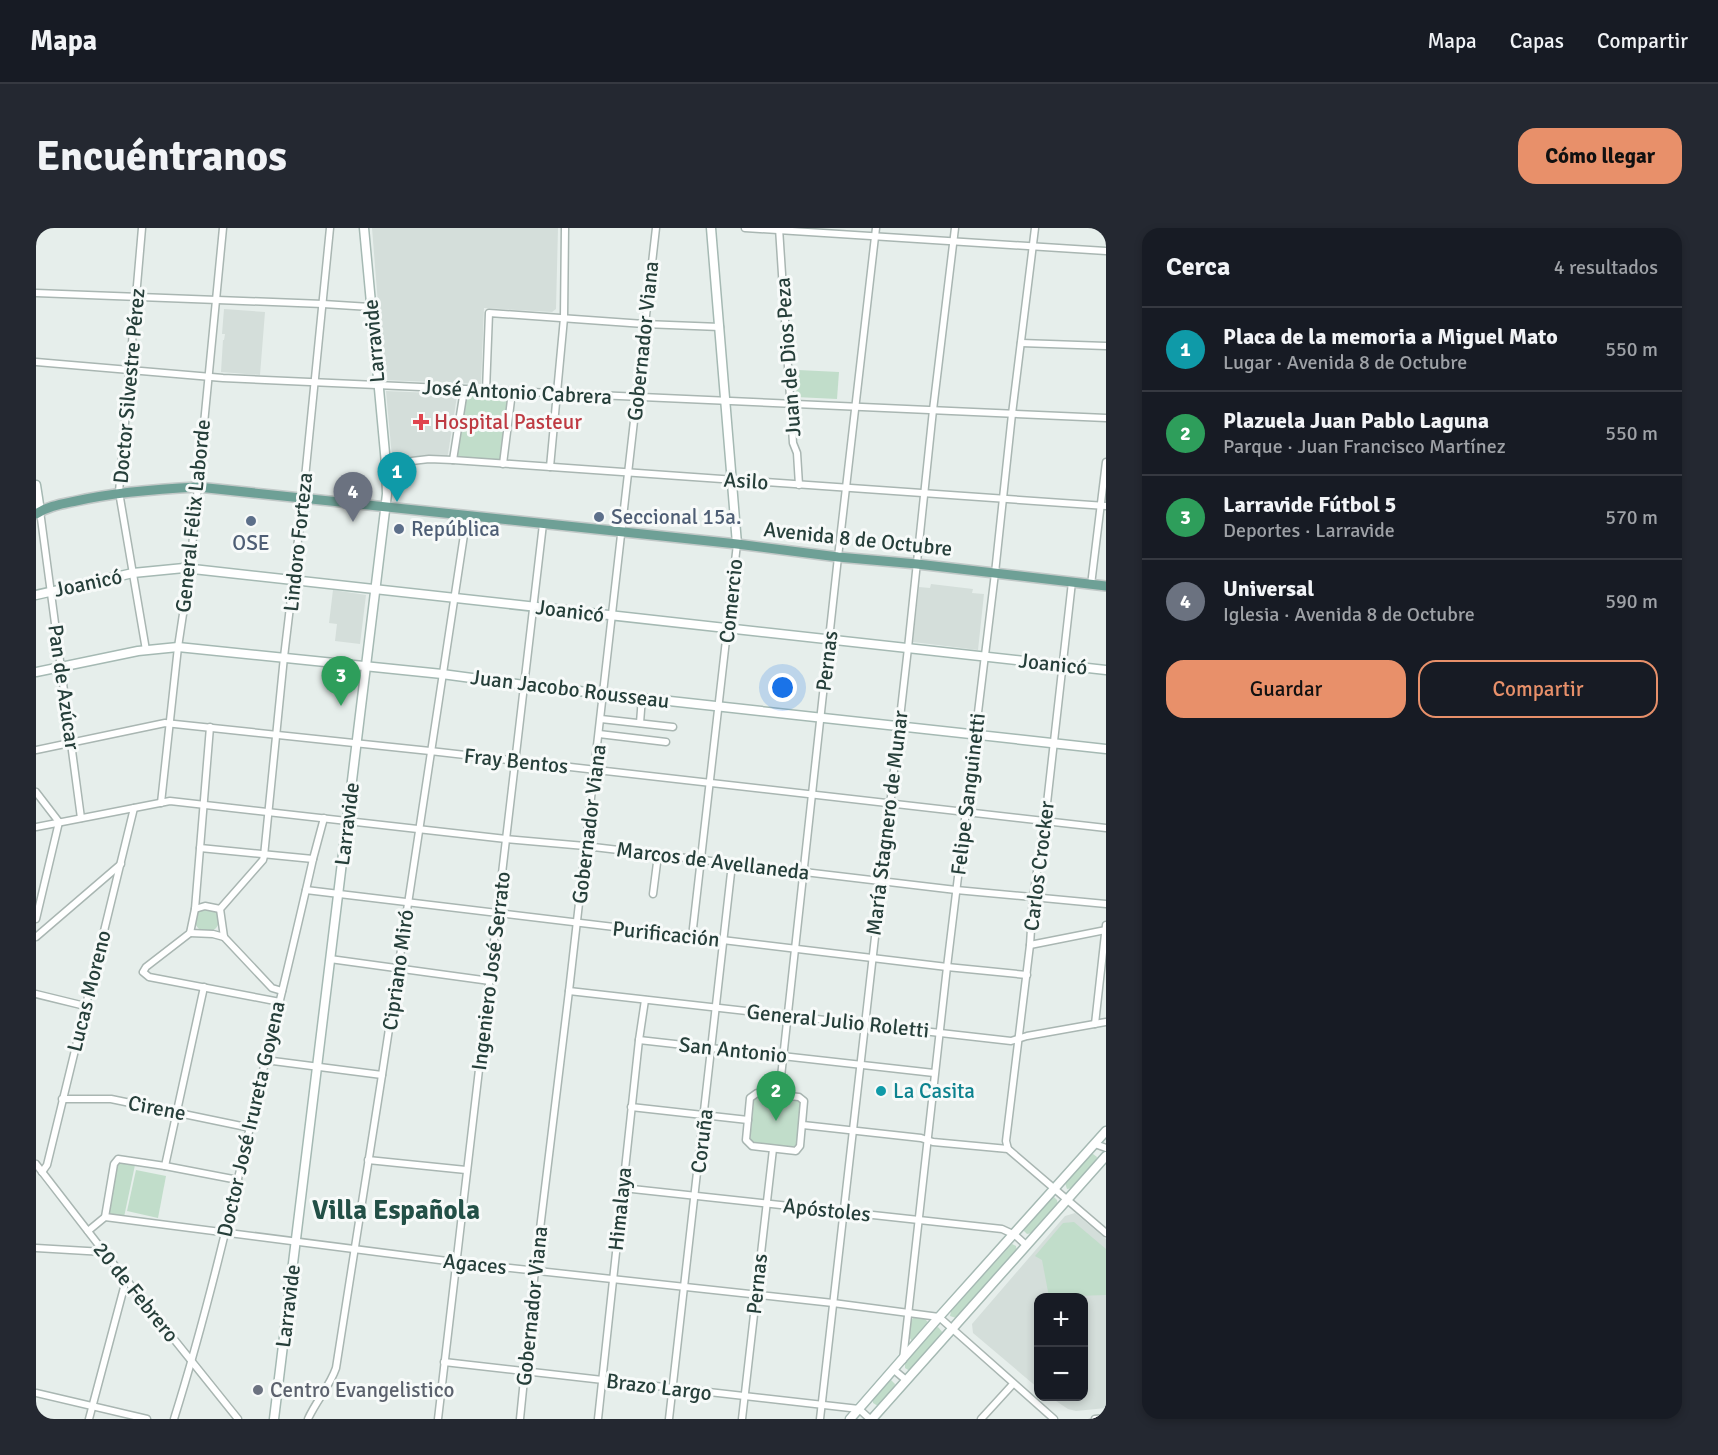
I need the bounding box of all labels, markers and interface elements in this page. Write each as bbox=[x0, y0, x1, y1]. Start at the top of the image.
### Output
text: Mapa bbox=[30, 24, 97, 58]
text: Mapa bbox=[1427, 28, 1477, 54]
text: Capas bbox=[1510, 28, 1564, 54]
text: Compartir bbox=[1597, 28, 1688, 54]
button: Cómo llegar bbox=[1518, 128, 1682, 184]
text: Encuéntranos bbox=[36, 131, 287, 182]
text: Cerca bbox=[1166, 251, 1230, 283]
text: 4 resultados bbox=[1554, 255, 1658, 280]
street label: Gobernador Viana bbox=[622, 260, 664, 422]
street label: Juan de Dios Peza bbox=[769, 276, 807, 438]
street label: Doctor Silvestre Pérez bbox=[108, 287, 150, 485]
street label: Larravide bbox=[357, 298, 391, 384]
text: Placa de la memoria a Miguel Mato bbox=[1223, 323, 1558, 350]
text: 1 bbox=[1180, 337, 1191, 362]
text: 550 m bbox=[1605, 337, 1658, 362]
text: Lugar · Avenida 8 de Octubre bbox=[1223, 350, 1467, 375]
street label: José Antonio Cabrera bbox=[421, 374, 613, 410]
text: Plazuela Juan Pablo Laguna bbox=[1223, 407, 1489, 434]
place label: Hospital Pasteur bbox=[434, 409, 582, 435]
marker: Hospital Pasteur bbox=[412, 413, 430, 431]
street label: General Félix Laborde bbox=[170, 418, 216, 614]
text: 2 bbox=[1180, 421, 1191, 446]
text: 550 m bbox=[1605, 421, 1658, 446]
text: Parque · Juan Francisco Martínez bbox=[1223, 434, 1506, 459]
pin: 1 bbox=[378, 452, 416, 502]
street label: Asilo bbox=[723, 466, 769, 496]
street label: Lindoro Forteza bbox=[278, 471, 318, 613]
pin: 4 bbox=[334, 472, 372, 522]
text: Larravide Fútbol 5 bbox=[1223, 491, 1397, 518]
place label: Seccional 15a. bbox=[611, 504, 741, 530]
text: 3 bbox=[1180, 505, 1191, 530]
text: 570 m bbox=[1605, 505, 1658, 530]
marker: Seccional 15a. bbox=[592, 510, 606, 524]
marker: OSE bbox=[244, 514, 258, 528]
place label: República bbox=[411, 516, 500, 542]
street label: Avenida 8 de Octubre bbox=[762, 516, 954, 562]
text: Deportes · Larravide bbox=[1223, 518, 1395, 543]
marker: República bbox=[392, 522, 406, 536]
place label: OSE bbox=[232, 530, 270, 556]
street label: Comercio bbox=[714, 557, 748, 645]
street label: Joanicó bbox=[52, 563, 124, 603]
text: Universal bbox=[1223, 575, 1314, 602]
text: 4 bbox=[1180, 589, 1191, 614]
text: 590 m bbox=[1605, 589, 1658, 614]
street label: Joanicó bbox=[534, 594, 606, 628]
text: Iglesia · Avenida 8 de Octubre bbox=[1223, 602, 1475, 627]
street label: Pan de Azúcar bbox=[42, 623, 86, 752]
street label: Pernas bbox=[810, 629, 844, 693]
street label: Joanicó bbox=[1017, 647, 1089, 681]
pin: 3 bbox=[322, 656, 360, 706]
button: Guardar bbox=[1166, 660, 1406, 718]
button: Compartir bbox=[1418, 660, 1658, 718]
street label: Juan Jacobo Rousseau bbox=[469, 664, 671, 714]
your location bbox=[768, 673, 797, 702]
street label: María Stagnero de Munar bbox=[860, 709, 914, 937]
street label: Felipe Sanguinetti bbox=[945, 711, 991, 877]
street label: Fray Bentos bbox=[463, 743, 569, 779]
street label: Gobernador Viana bbox=[566, 743, 612, 905]
street label: Larravide bbox=[329, 781, 365, 867]
street label: Carlos Crocker bbox=[1018, 799, 1060, 933]
street label: Marcos de Avellaneda bbox=[615, 836, 811, 886]
street label: Ingeniero José Serrato bbox=[466, 870, 516, 1072]
street label: Cipriano Miró bbox=[377, 908, 419, 1032]
street label: Purificación bbox=[611, 915, 721, 953]
street label: Lucas Moreno bbox=[61, 928, 117, 1054]
street label: Doctor José Irureta Goyena bbox=[211, 998, 291, 1240]
street label: General Julio Roletti bbox=[745, 998, 931, 1044]
street label: San Antonio bbox=[678, 1031, 788, 1069]
pin: 2 bbox=[756, 1072, 796, 1121]
place label: La Casita bbox=[893, 1078, 975, 1104]
marker: La Casita bbox=[874, 1084, 888, 1098]
street label: Cirene bbox=[126, 1090, 188, 1126]
street label: Coruña bbox=[685, 1107, 719, 1175]
street label: Himalaya bbox=[603, 1166, 637, 1252]
street label: Apóstoles bbox=[782, 1192, 872, 1228]
district label: Villa Española bbox=[312, 1194, 480, 1227]
street label: Gobernador Viana bbox=[511, 1225, 553, 1387]
street label: 20 de Febrero bbox=[88, 1237, 184, 1347]
street label: Agaces bbox=[442, 1248, 508, 1280]
street label: Pernas bbox=[741, 1252, 773, 1316]
street label: Larravide bbox=[270, 1263, 306, 1349]
map controls bbox=[1034, 1293, 1088, 1401]
button: + bbox=[1034, 1293, 1088, 1347]
button: − bbox=[1034, 1347, 1088, 1401]
street label: Brazo Largo bbox=[605, 1368, 713, 1406]
place label: Centro Evangelistico bbox=[270, 1377, 454, 1403]
marker: Centro Evangelistico bbox=[251, 1383, 265, 1397]

